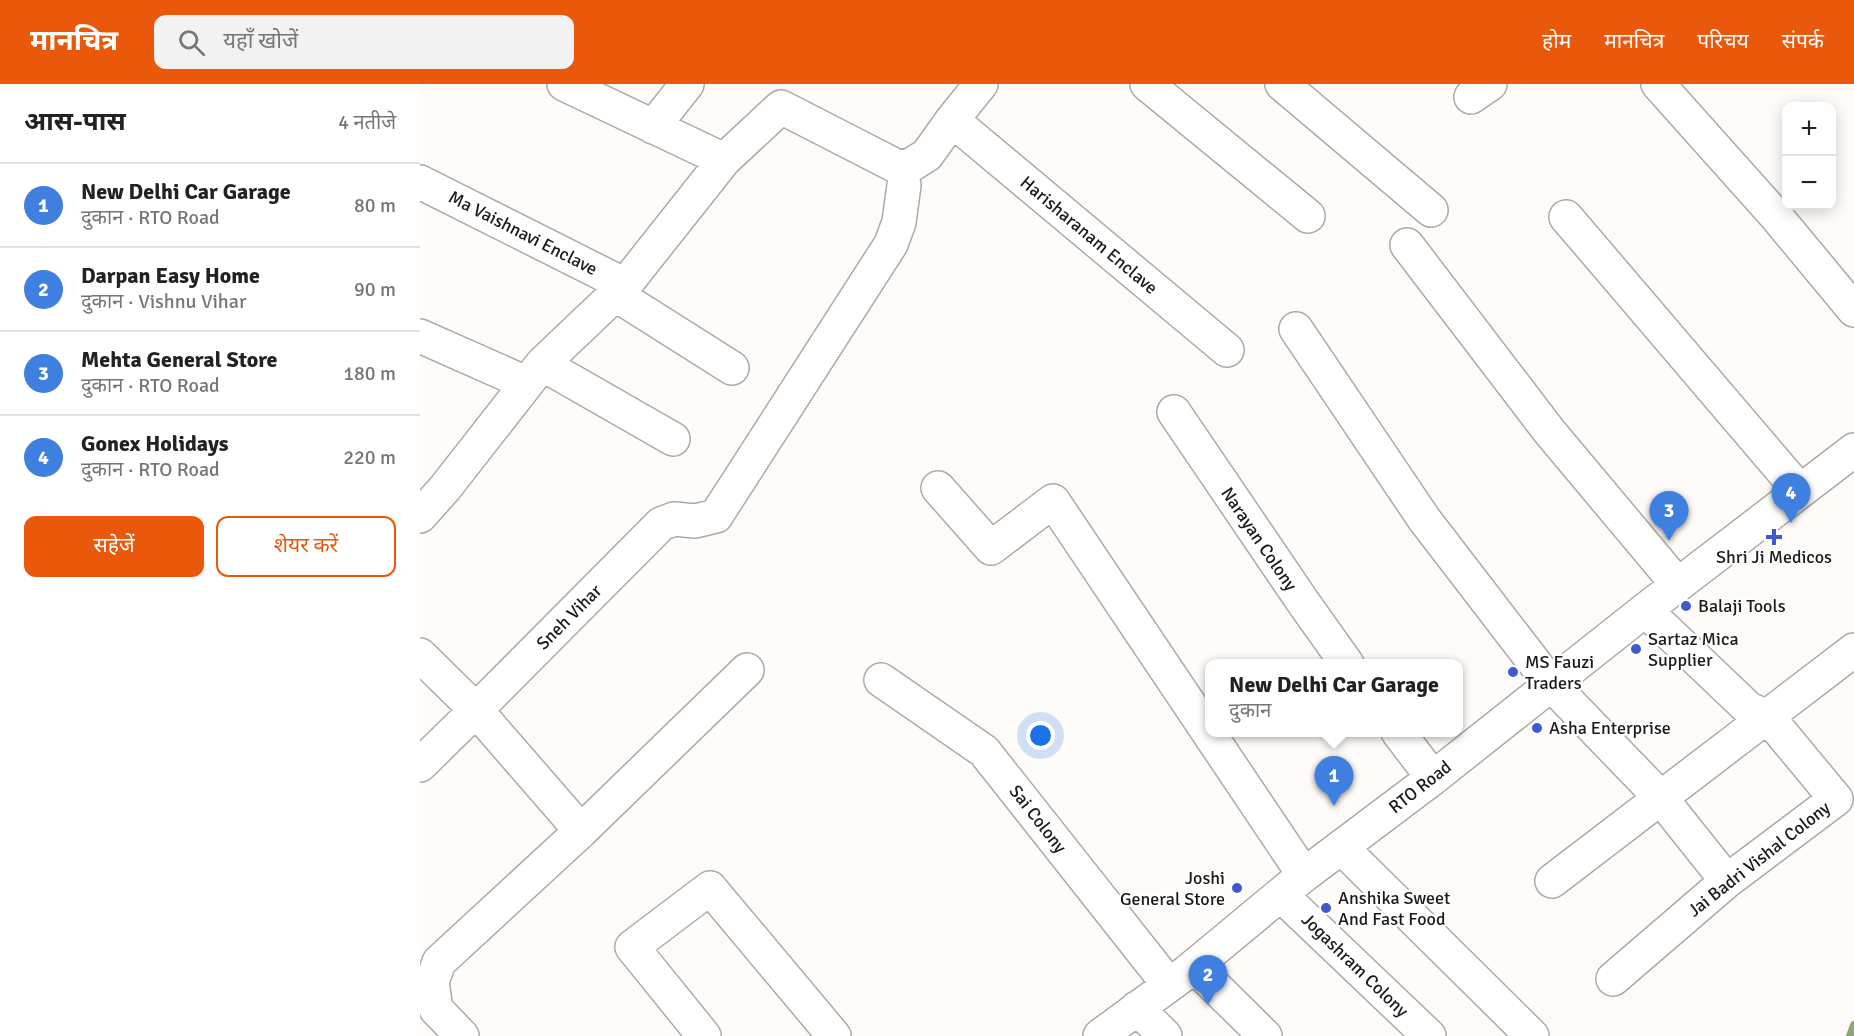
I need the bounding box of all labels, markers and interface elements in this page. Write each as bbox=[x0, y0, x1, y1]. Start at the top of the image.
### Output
search box bbox=[154, 15, 574, 69]
text: मानचित्र bbox=[30, 24, 118, 58]
icon: search bbox=[175, 26, 208, 59]
text: यहाँ खोजें bbox=[223, 27, 298, 54]
text: होम bbox=[1542, 28, 1571, 54]
text: मानचित्र bbox=[1604, 28, 1664, 54]
text: परिचय bbox=[1697, 28, 1749, 54]
text: संपर्क bbox=[1782, 28, 1824, 54]
map controls bbox=[1782, 102, 1836, 210]
button: + bbox=[1782, 102, 1836, 156]
text: आस-पास bbox=[24, 106, 126, 138]
text: 4 नतीजे bbox=[338, 110, 396, 135]
button: − bbox=[1782, 156, 1836, 210]
street label: Harisharanam Enclave bbox=[1016, 171, 1162, 299]
text: New Delhi Car Garage bbox=[81, 178, 291, 205]
street label: Ma Vaishnavi Enclave bbox=[445, 186, 601, 280]
text: 1 bbox=[38, 193, 49, 218]
text: 80 m bbox=[354, 193, 396, 218]
text: दुकान · RTO Road bbox=[81, 205, 220, 230]
text: Darpan Easy Home bbox=[81, 262, 260, 289]
text: 2 bbox=[38, 277, 49, 302]
text: 90 m bbox=[354, 277, 396, 302]
text: दुकान · Vishnu Vihar bbox=[81, 289, 246, 314]
text: Mehta General Store bbox=[81, 346, 278, 373]
text: 3 bbox=[38, 361, 49, 386]
text: 180 m bbox=[343, 361, 396, 386]
text: दुकान · RTO Road bbox=[81, 373, 220, 398]
text: Gonex Holidays bbox=[81, 430, 229, 457]
text: 4 bbox=[38, 445, 49, 470]
text: 220 m bbox=[343, 445, 396, 470]
text: दुकान · RTO Road bbox=[81, 457, 220, 482]
pin: 4 bbox=[1772, 474, 1810, 523]
street label: Narayan Colony bbox=[1216, 483, 1302, 596]
pin: 3 bbox=[1650, 492, 1688, 541]
button: सहेजें bbox=[24, 516, 204, 577]
button: शेयर करें bbox=[216, 516, 396, 577]
marker: Shri Ji Medicos bbox=[1767, 530, 1781, 544]
place label: Shri Ji Medicos bbox=[1716, 546, 1832, 568]
street label: Sneh Vihar bbox=[532, 579, 607, 654]
place label: Balaji Tools bbox=[1698, 595, 1786, 617]
marker: Balaji Tools bbox=[1679, 599, 1693, 613]
place label: Sartaz Mica Supplier bbox=[1648, 628, 1739, 671]
marker: Sartaz Mica Supplier bbox=[1629, 642, 1643, 656]
place label: MS Fauzi Traders bbox=[1525, 651, 1594, 694]
popup bbox=[1205, 659, 1463, 737]
marker: MS Fauzi Traders bbox=[1506, 665, 1520, 679]
text: New Delhi Car Garage bbox=[1229, 671, 1439, 698]
text: दुकान bbox=[1229, 698, 1271, 723]
place label: Asha Enterprise bbox=[1549, 717, 1671, 739]
your location bbox=[1026, 721, 1055, 750]
marker: Asha Enterprise bbox=[1530, 721, 1544, 735]
pin: 1 bbox=[1314, 756, 1354, 806]
street label: RTO Road bbox=[1384, 756, 1456, 818]
street label: Sai Colony bbox=[1005, 781, 1072, 858]
street label: Jai Badri Vishal Colony bbox=[1683, 796, 1835, 921]
place label: Joshi General Store bbox=[1120, 867, 1225, 910]
marker: Joshi General Store bbox=[1230, 881, 1244, 895]
place label: Anshika Sweet And Fast Food bbox=[1338, 887, 1450, 930]
marker: Anshika Sweet And Fast Food bbox=[1319, 901, 1333, 915]
street label: Jogashram Colony bbox=[1297, 908, 1413, 1022]
pin: 2 bbox=[1188, 956, 1228, 1005]

